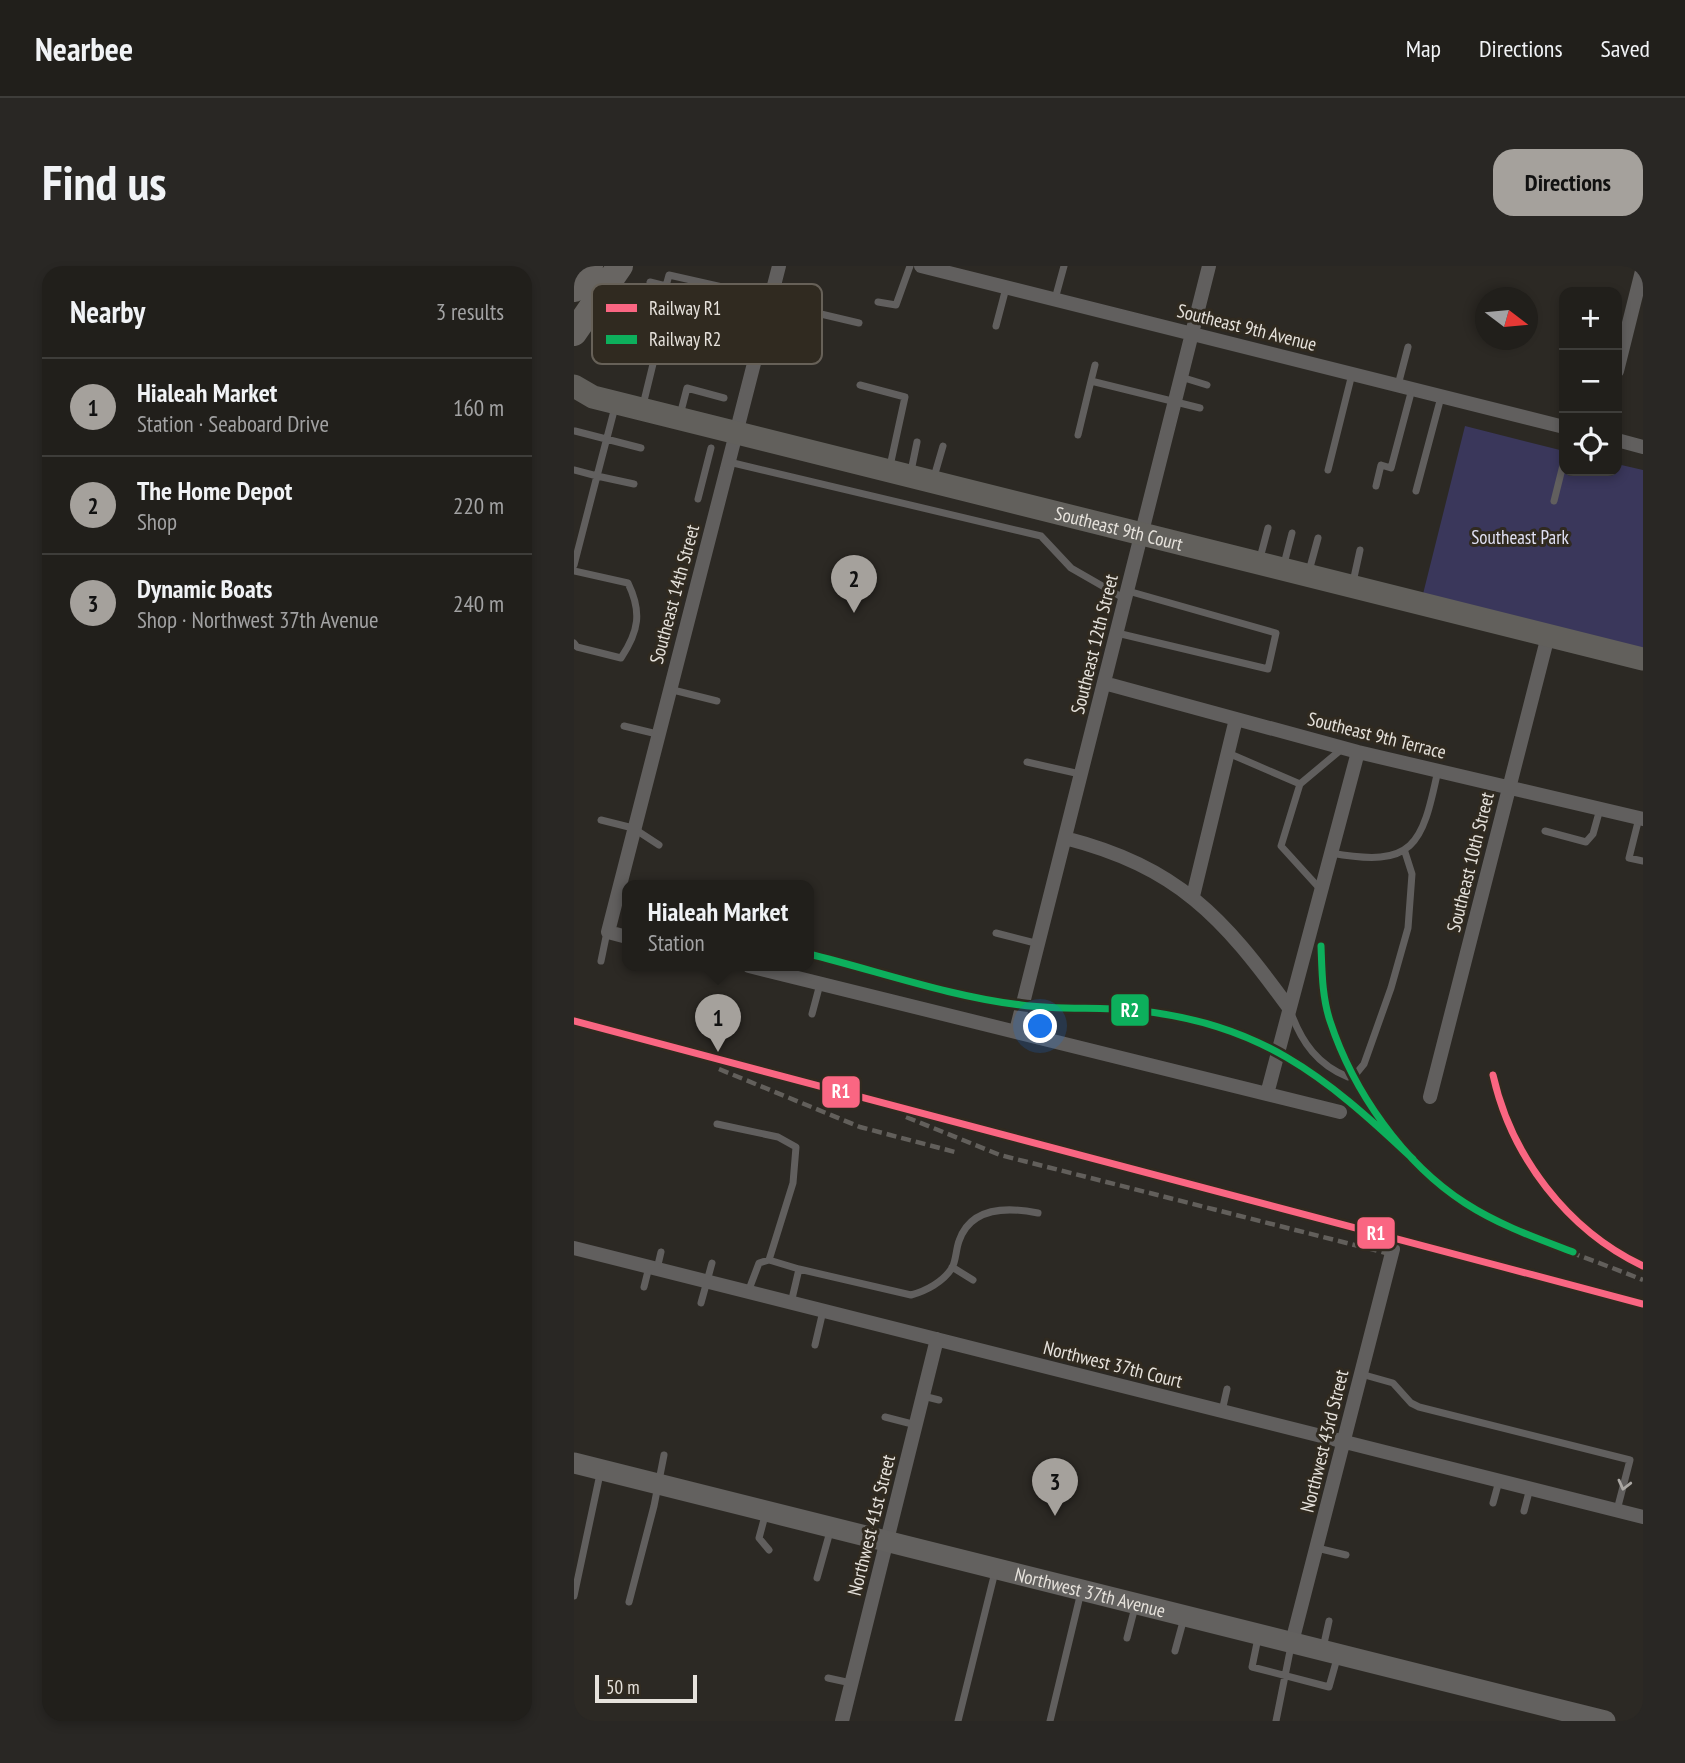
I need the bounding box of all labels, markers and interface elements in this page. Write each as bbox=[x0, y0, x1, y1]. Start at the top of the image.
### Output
text: Nearbee bbox=[35, 27, 133, 70]
text: Map bbox=[1406, 33, 1441, 64]
text: Directions bbox=[1479, 33, 1563, 64]
text: Saved bbox=[1601, 33, 1650, 64]
button: Directions bbox=[1493, 149, 1643, 216]
text: Find us bbox=[42, 150, 166, 214]
legend bbox=[592, 284, 822, 364]
north arrow bbox=[1475, 287, 1538, 350]
map controls bbox=[1559, 287, 1622, 476]
button: + bbox=[1559, 287, 1622, 350]
text: Nearby bbox=[70, 292, 145, 331]
text: Railway R1 bbox=[649, 296, 721, 320]
text: 3 results bbox=[436, 297, 504, 326]
street label: Southeast 9th Avenue bbox=[1175, 298, 1319, 356]
text: Railway R2 bbox=[649, 327, 721, 351]
button: − bbox=[1559, 350, 1622, 413]
text: Hialeah Market bbox=[137, 376, 277, 409]
text: 1 bbox=[88, 393, 99, 422]
text: 160 m bbox=[453, 393, 504, 422]
text: Station · Seaboard Drive bbox=[137, 409, 329, 438]
button: locate bbox=[1559, 413, 1622, 476]
text: The Home Depot bbox=[137, 474, 292, 507]
text: 2 bbox=[88, 491, 99, 520]
text: 220 m bbox=[453, 491, 504, 520]
street label: Southeast 9th Court bbox=[1052, 501, 1186, 556]
text: Shop bbox=[137, 507, 177, 536]
street label: Southeast 14th Street bbox=[644, 521, 704, 666]
park label: Southeast Park bbox=[1471, 525, 1569, 549]
pin: 2 bbox=[831, 555, 877, 613]
street label: Southeast 12th Street bbox=[1065, 571, 1123, 716]
text: Dynamic Boats bbox=[137, 572, 272, 605]
text: 3 bbox=[88, 589, 99, 618]
text: 240 m bbox=[453, 589, 504, 618]
text: Shop · Northwest 37th Avenue bbox=[137, 605, 378, 634]
street label: Southeast 9th Terrace bbox=[1305, 706, 1449, 764]
street label: Southeast 10th Street bbox=[1441, 789, 1499, 934]
popup bbox=[622, 880, 814, 971]
text: Hialeah Market bbox=[648, 895, 788, 928]
text: Station bbox=[648, 928, 705, 957]
line badge: R2 bbox=[1110, 993, 1150, 1027]
pin: 1 bbox=[695, 994, 741, 1052]
text: R2 bbox=[1121, 998, 1139, 1022]
your location bbox=[1023, 1009, 1057, 1043]
line badge: R1 bbox=[821, 1075, 861, 1109]
text: R1 bbox=[832, 1079, 850, 1103]
line badge: R1 bbox=[1356, 1216, 1396, 1250]
text: R1 bbox=[1367, 1221, 1385, 1245]
street label: Northwest 37th Court bbox=[1041, 1335, 1186, 1393]
street label: Northwest 43rd Street bbox=[1295, 1366, 1354, 1515]
street label: Northwest 41st Street bbox=[842, 1451, 900, 1598]
pin: 3 bbox=[1032, 1458, 1078, 1516]
one-way arrow bbox=[1617, 1479, 1632, 1491]
street label: Northwest 37th Avenue bbox=[1012, 1562, 1168, 1623]
scale bar bbox=[595, 1672, 696, 1704]
text: 50 m bbox=[606, 1675, 640, 1699]

